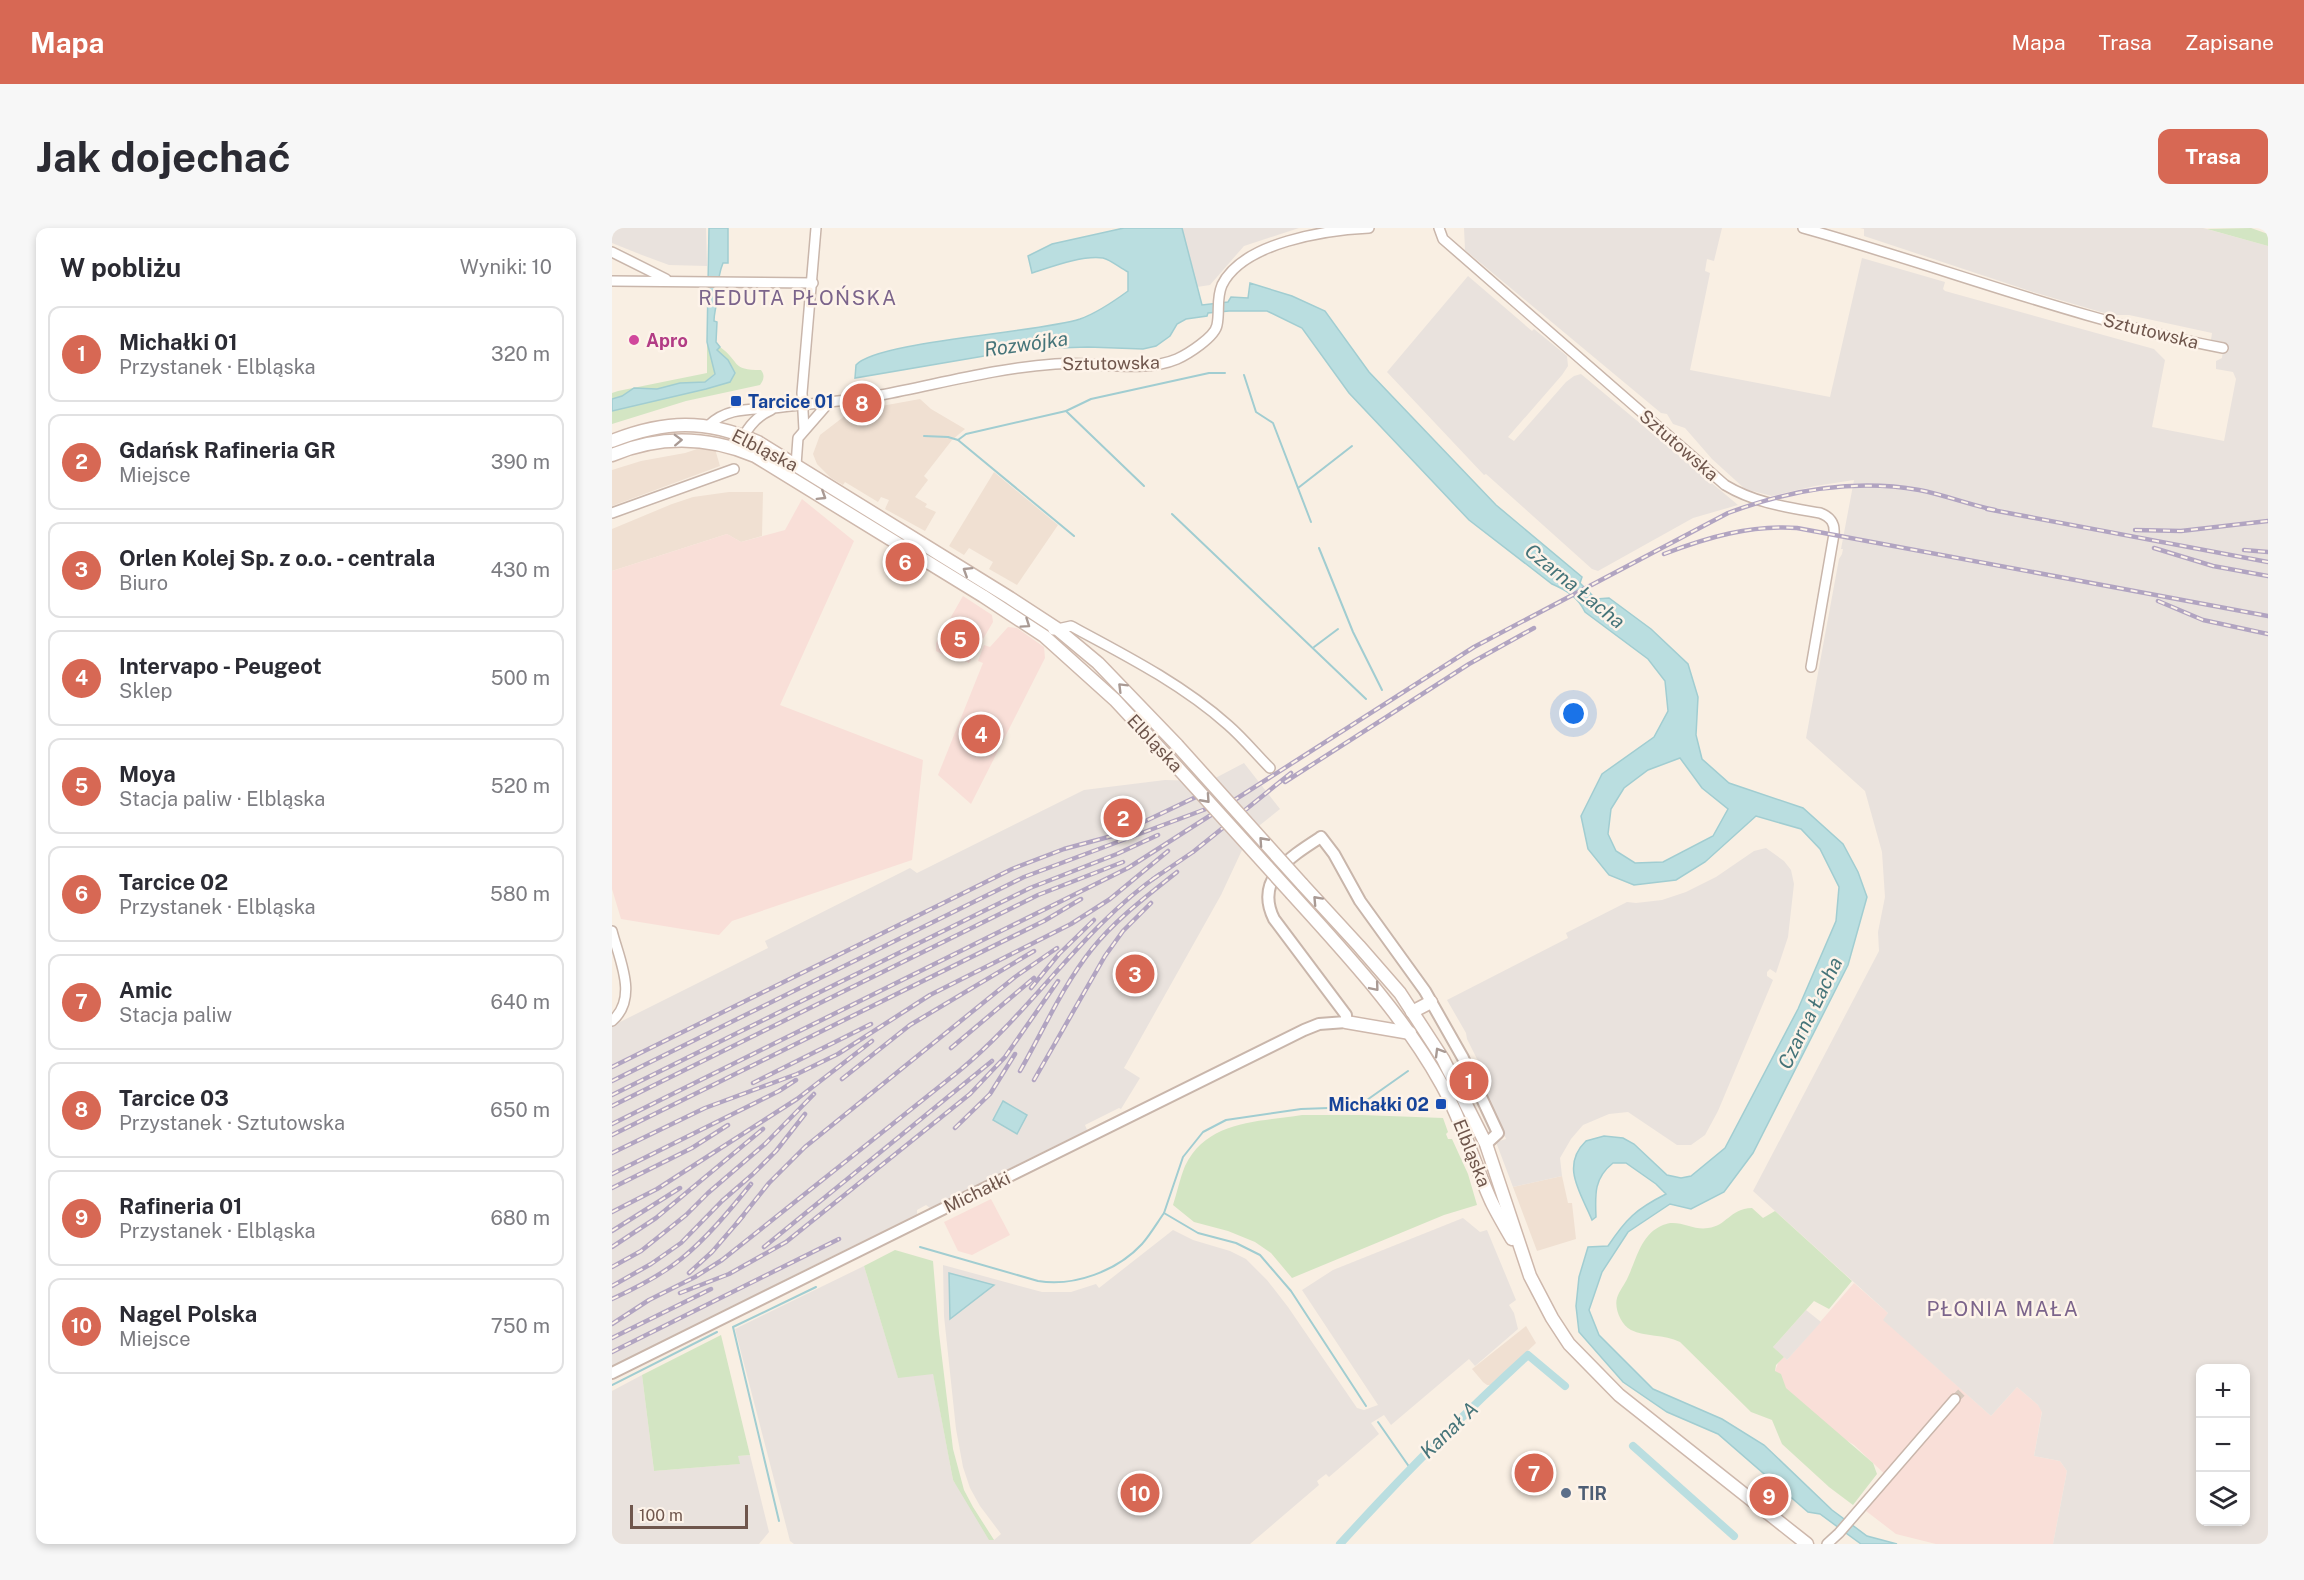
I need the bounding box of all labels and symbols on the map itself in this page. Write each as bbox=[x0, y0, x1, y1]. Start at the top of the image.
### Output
district label: REDUTA PŁOŃSKA bbox=[698, 285, 898, 310]
street label: Sztutowska bbox=[2101, 309, 2201, 353]
water label: Rozwójka bbox=[983, 326, 1069, 362]
place label: Apro bbox=[646, 330, 688, 351]
marker: Apro bbox=[627, 333, 641, 347]
street label: Sztutowska bbox=[1062, 352, 1160, 374]
pin: 8 bbox=[842, 380, 882, 426]
place label: Tarcice 01 bbox=[748, 391, 834, 412]
marker: Tarcice 01 bbox=[729, 394, 743, 408]
street label: Sztutowska bbox=[1635, 405, 1723, 485]
street label: Elbląska bbox=[729, 424, 801, 476]
one-way arrow bbox=[674, 433, 683, 446]
one-way arrow bbox=[815, 489, 826, 500]
water label: Czarna Łacha bbox=[1520, 538, 1630, 634]
pin: 6 bbox=[886, 540, 924, 584]
one-way arrow bbox=[962, 567, 973, 578]
pin: 5 bbox=[940, 616, 980, 662]
one-way arrow bbox=[1019, 617, 1030, 628]
one-way arrow bbox=[1119, 683, 1130, 694]
your location bbox=[1559, 699, 1588, 728]
street label: Elbląska bbox=[1123, 710, 1187, 776]
pin: 4 bbox=[962, 712, 1000, 756]
one-way arrow bbox=[1199, 792, 1210, 803]
pin: 2 bbox=[1104, 796, 1142, 840]
one-way arrow bbox=[1259, 837, 1270, 848]
one-way arrow bbox=[1313, 897, 1324, 907]
pin: 3 bbox=[1116, 952, 1154, 996]
water label: Czarna Łacha bbox=[1773, 953, 1847, 1073]
one-way arrow bbox=[1367, 981, 1378, 992]
one-way arrow bbox=[1434, 1048, 1446, 1058]
pin: 1 bbox=[1450, 1058, 1488, 1104]
place label: Michałki 02 bbox=[1328, 1094, 1429, 1115]
marker: Michałki 02 bbox=[1434, 1097, 1448, 1111]
street label: Elbląska bbox=[1449, 1116, 1495, 1190]
street label: Michałki bbox=[940, 1167, 1014, 1217]
district label: PŁONIA MAŁA bbox=[1927, 1297, 2079, 1321]
water label: Kanał A bbox=[1415, 1397, 1483, 1463]
pin: 7 bbox=[1514, 1450, 1554, 1496]
pin: 10 bbox=[1120, 1470, 1160, 1516]
pin: 9 bbox=[1750, 1474, 1788, 1518]
place label: TIR bbox=[1578, 1483, 1607, 1504]
marker: TIR bbox=[1559, 1486, 1573, 1500]
scale bar bbox=[630, 1502, 748, 1530]

